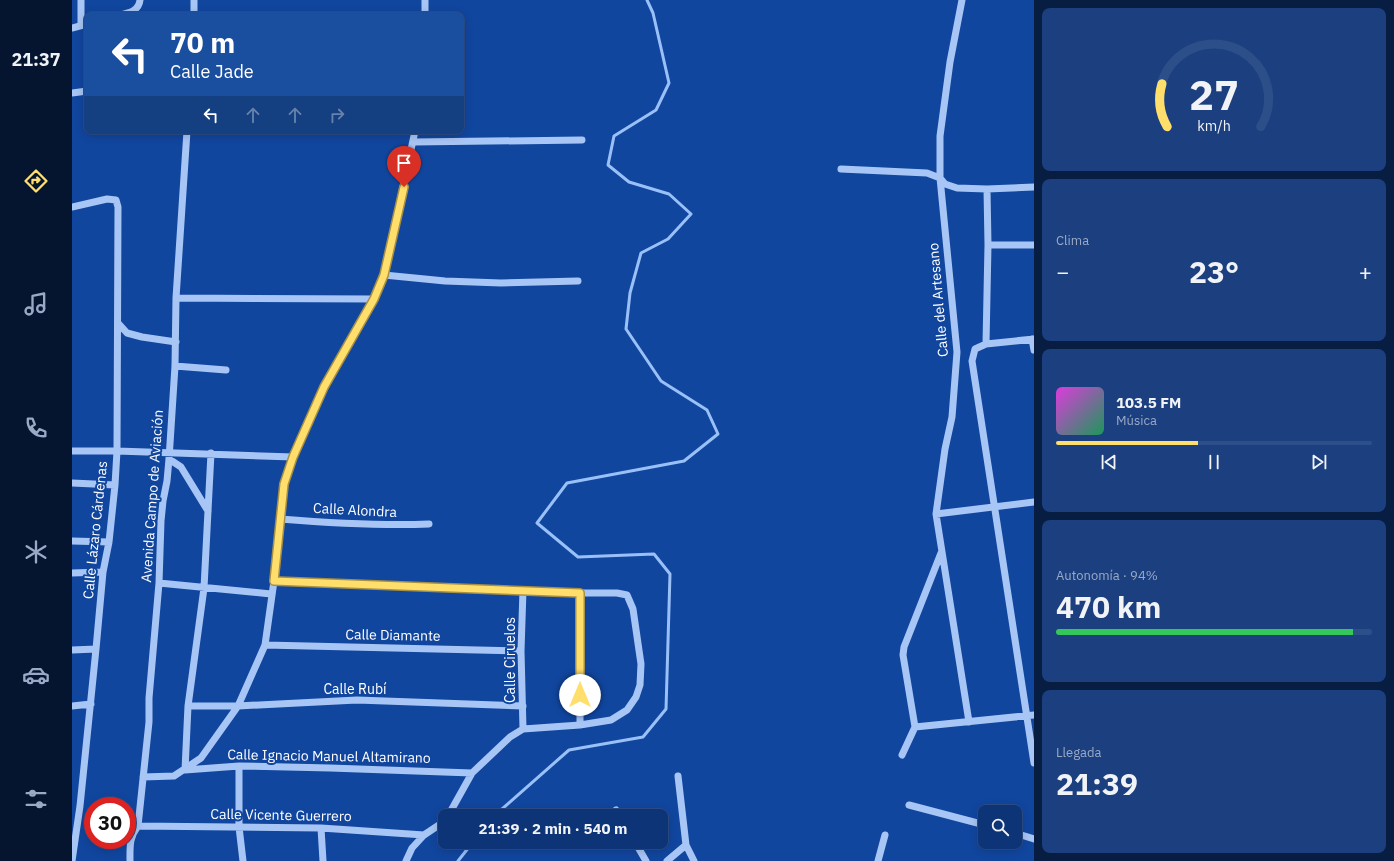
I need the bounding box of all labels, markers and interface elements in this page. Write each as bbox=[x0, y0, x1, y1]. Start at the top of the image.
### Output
text: 70 m bbox=[170, 24, 235, 61]
icon: left bbox=[104, 28, 156, 80]
text: 21:37 bbox=[11, 48, 61, 71]
text: Calle Jade bbox=[170, 60, 254, 83]
text: 27 bbox=[1189, 67, 1239, 121]
icon: left bbox=[200, 104, 222, 126]
icon: ahead bbox=[242, 104, 264, 126]
icon: ahead bbox=[284, 104, 306, 126]
icon: right bbox=[326, 104, 348, 126]
text: km/h bbox=[1197, 116, 1231, 135]
pin bbox=[387, 146, 421, 187]
icon: arrive bbox=[393, 152, 415, 174]
icon: directions bbox=[22, 167, 50, 195]
text: Clima bbox=[1056, 232, 1089, 249]
street label: Calle del Artesano bbox=[924, 242, 952, 358]
text: 23° bbox=[1189, 252, 1239, 291]
text: − bbox=[1056, 257, 1069, 286]
text: + bbox=[1359, 257, 1372, 286]
icon: music bbox=[22, 290, 50, 318]
text: 103.5 FM bbox=[1116, 393, 1181, 412]
street label: Avenida Campo de Aviación bbox=[137, 409, 167, 583]
text: Música bbox=[1116, 412, 1157, 429]
icon: phone bbox=[22, 414, 50, 442]
icon: previous bbox=[1098, 451, 1120, 473]
icon: pause bbox=[1203, 451, 1225, 473]
icon: next bbox=[1308, 451, 1330, 473]
street label: Calle Lázaro Cárdenas bbox=[79, 460, 111, 600]
street label: Calle Alondra bbox=[313, 499, 398, 521]
icon: climate bbox=[22, 538, 50, 566]
text: Autonomía · 94% bbox=[1056, 567, 1158, 584]
text: 470 km bbox=[1056, 587, 1161, 626]
street label: Calle Ciruelos bbox=[501, 617, 519, 703]
street label: Calle Diamante bbox=[345, 625, 441, 645]
icon: car bbox=[22, 661, 50, 689]
position arrow bbox=[559, 674, 601, 716]
street label: Calle Rubí bbox=[323, 680, 387, 698]
text: Llegada bbox=[1056, 744, 1101, 761]
street label: Calle Ignacio Manuel Altamirano bbox=[227, 745, 431, 767]
text: 21:39 bbox=[1056, 764, 1138, 803]
icon: filters bbox=[22, 785, 50, 813]
speed limit sign: 30 bbox=[84, 797, 136, 849]
street label: Calle Vicente Guerrero bbox=[210, 805, 352, 825]
map controls bbox=[978, 805, 1022, 849]
button: search bbox=[978, 805, 1022, 849]
text: 21:39 · 2 min · 540 m bbox=[479, 819, 627, 838]

